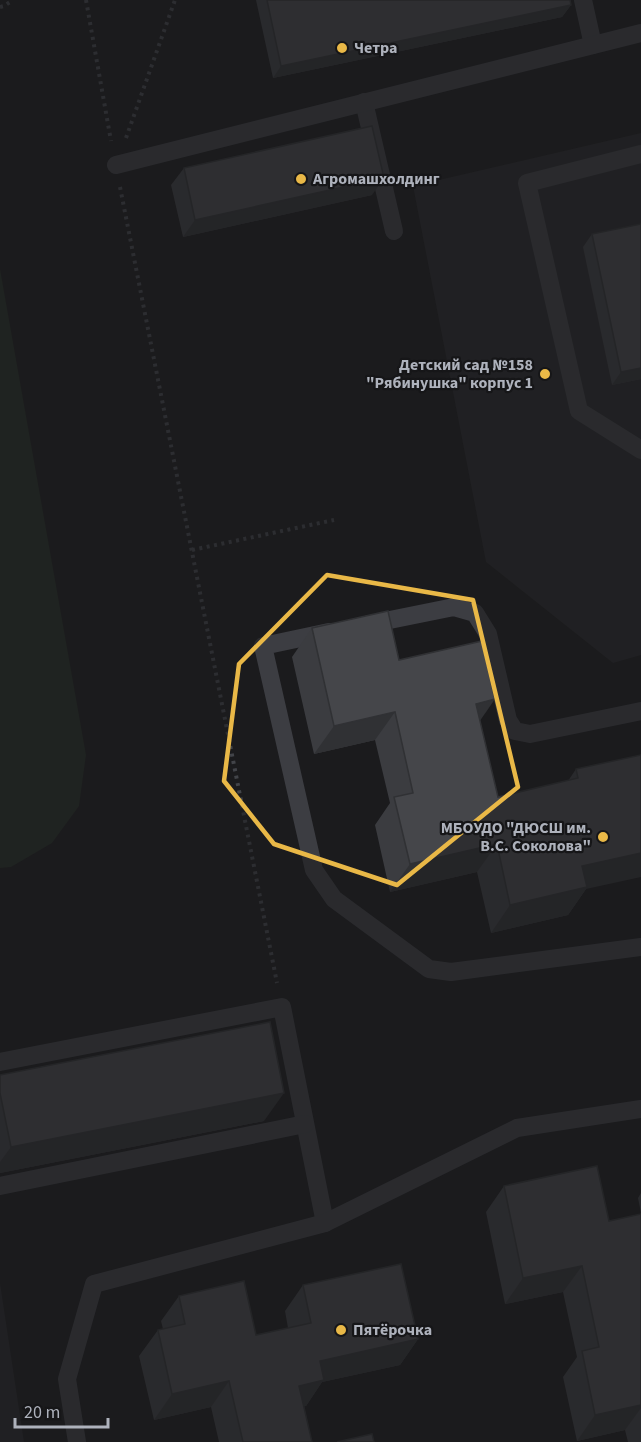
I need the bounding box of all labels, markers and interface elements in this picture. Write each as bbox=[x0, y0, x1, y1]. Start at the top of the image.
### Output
place label: Четра bbox=[354, 37, 398, 59]
marker: Четра bbox=[335, 41, 349, 55]
place label: Агромашхолдинг bbox=[312, 168, 440, 190]
marker: Агромашхолдинг bbox=[294, 172, 308, 186]
place label: Детский сад №158 "Рябинушка" корпус 1 bbox=[366, 354, 533, 394]
marker: Детский сад №158 "Рябинушка" корпус 1 bbox=[538, 367, 552, 381]
place label: МБОУДО "ДЮСШ им. В.С. Соколова" bbox=[441, 817, 591, 857]
marker: МБОУДО "ДЮСШ им. В.С. Соколова" bbox=[596, 830, 610, 844]
place label: Пятёрочка bbox=[353, 1319, 432, 1341]
marker: Пятёрочка bbox=[334, 1323, 348, 1337]
scale bar bbox=[15, 1391, 108, 1429]
text: 20 m bbox=[24, 1400, 60, 1425]

